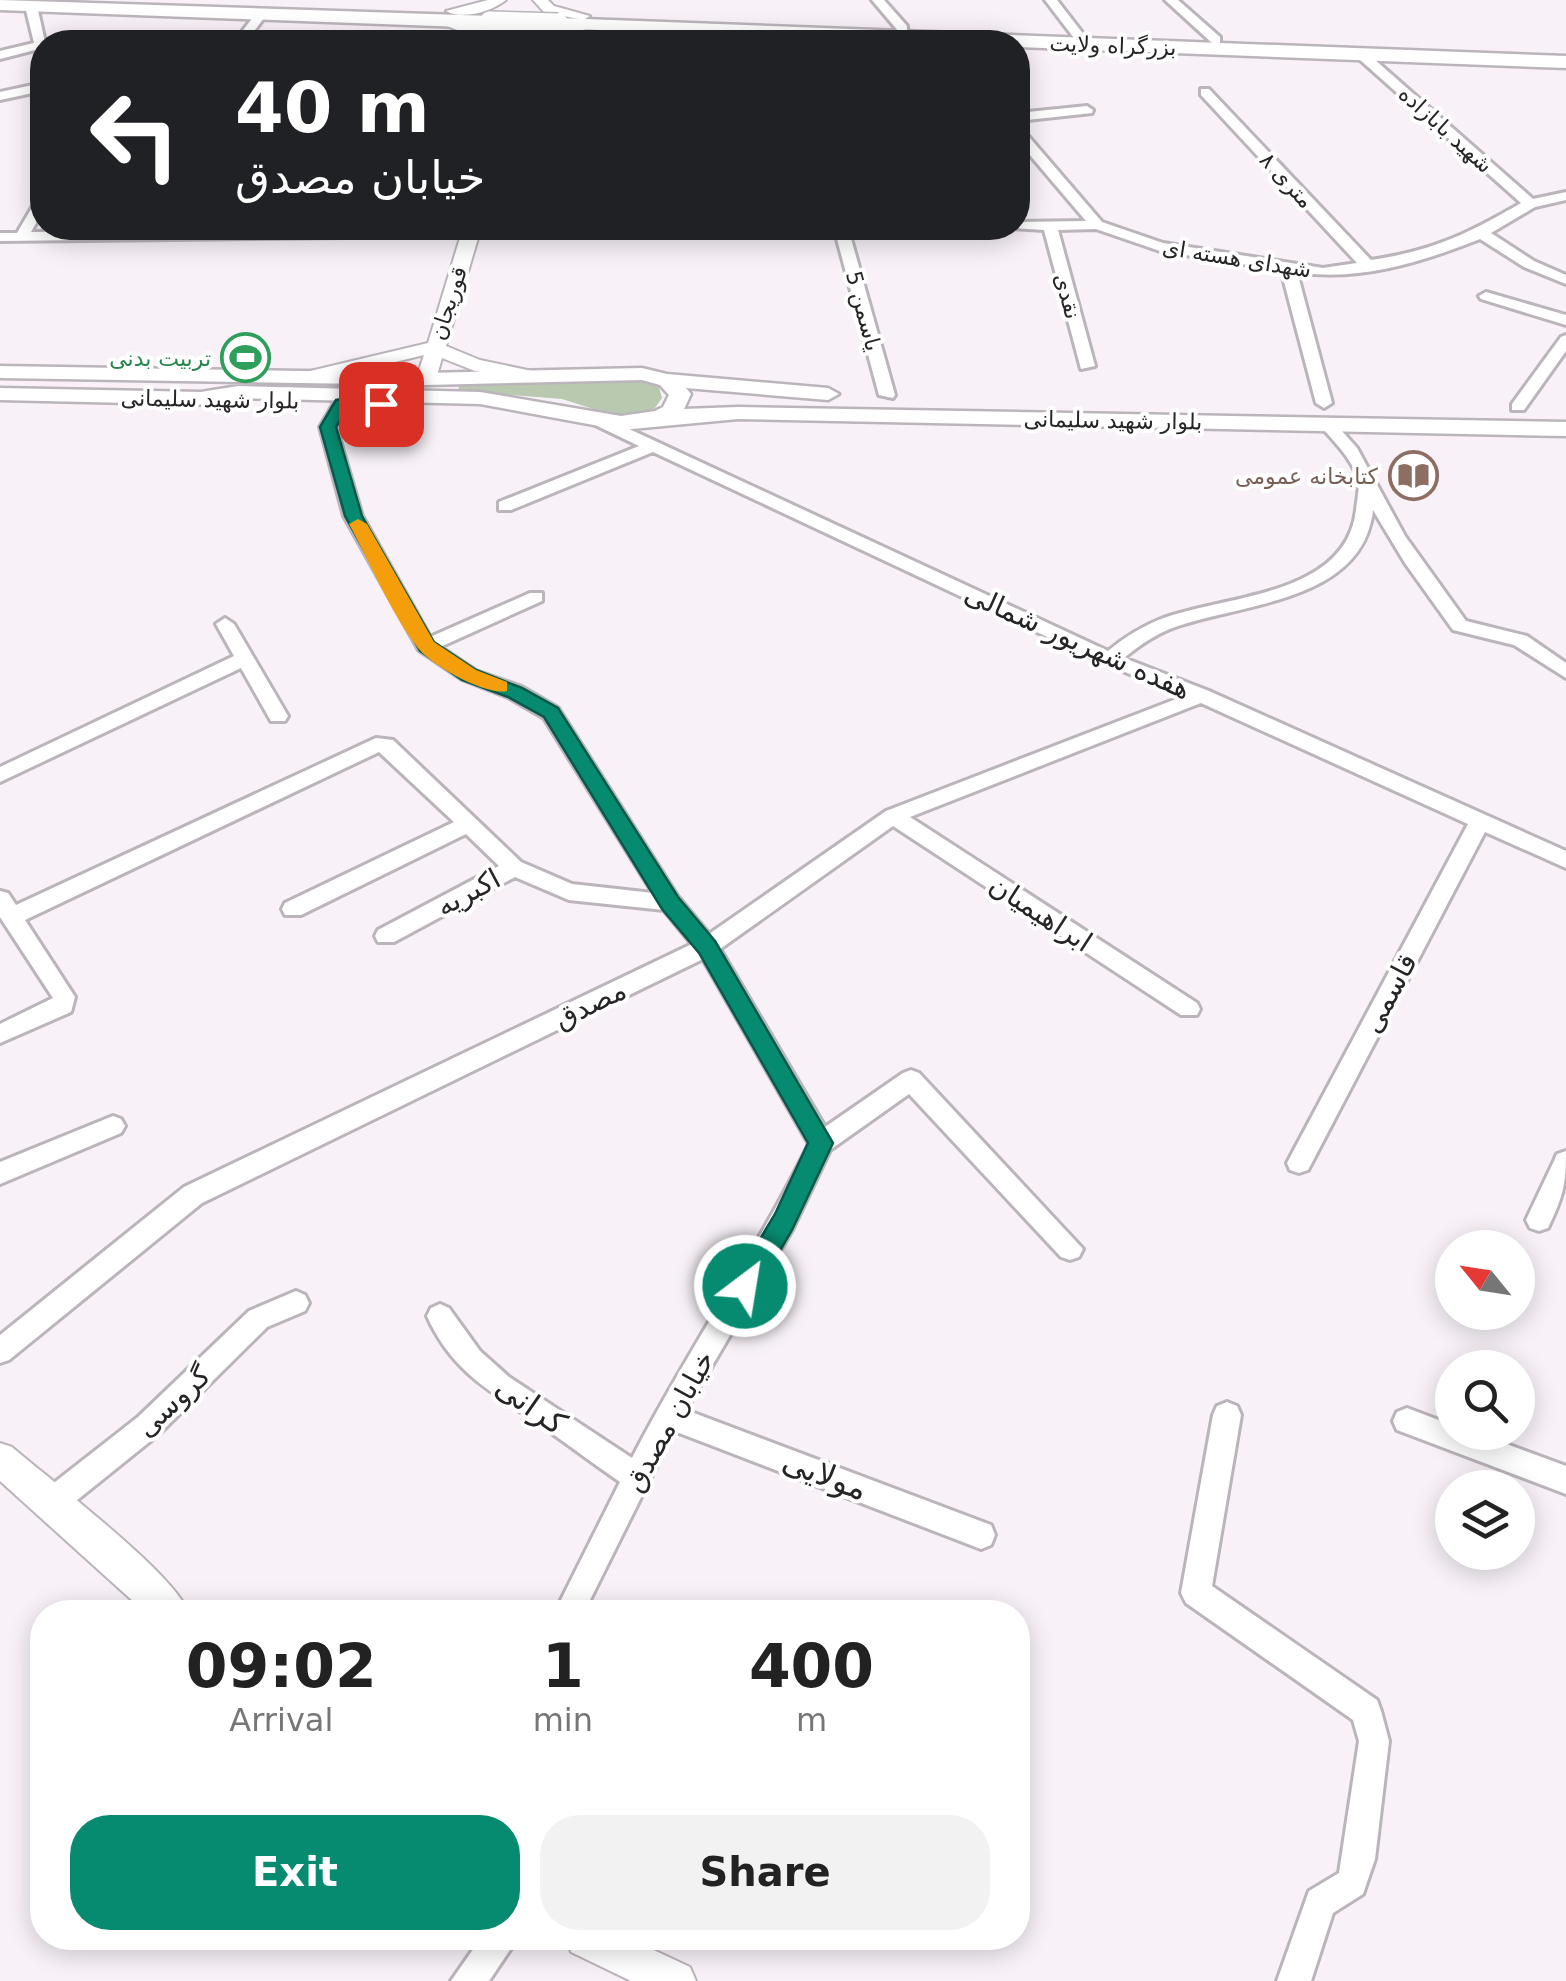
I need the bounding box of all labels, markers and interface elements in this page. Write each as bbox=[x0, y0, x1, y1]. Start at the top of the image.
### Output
street label: بزرگراه ولایت bbox=[1049, 31, 1177, 60]
text: 40 m bbox=[235, 67, 430, 149]
icon: left bbox=[70, 70, 200, 200]
street label: شهید بابازاده bbox=[1394, 81, 1498, 178]
street label: ۸ متری bbox=[1255, 147, 1318, 213]
text: خیابان مصدق bbox=[235, 151, 485, 204]
street label: شهدای هسته ای bbox=[1161, 234, 1313, 283]
street label: قوریجان bbox=[425, 263, 472, 343]
street label: یاسمن 5 bbox=[841, 268, 886, 354]
street label: نقدی bbox=[1049, 271, 1086, 322]
sports icon: تربیت بدنی bbox=[220, 332, 272, 384]
place label: تربیت بدنی bbox=[109, 346, 211, 371]
pin bbox=[339, 362, 424, 447]
icon: arrive bbox=[354, 377, 409, 432]
street label: بلوار شهید سلیمانی bbox=[121, 385, 299, 414]
street label: بلوار شهید سلیمانی bbox=[1024, 406, 1202, 435]
library icon: کتابخانه عمومی bbox=[1387, 450, 1439, 502]
place label: کتابخانه عمومی bbox=[1235, 464, 1379, 489]
street label: هفده شهریور شمالی bbox=[960, 577, 1196, 706]
street label: اکبریه bbox=[431, 862, 506, 923]
street label: ابراهیمیان bbox=[983, 868, 1098, 959]
street label: قاسمی bbox=[1355, 948, 1424, 1038]
street label: مصدق bbox=[549, 973, 631, 1036]
north arrow bbox=[1435, 1230, 1535, 1330]
map controls bbox=[1435, 1230, 1535, 1570]
position arrow bbox=[693, 1234, 797, 1338]
street label: خیابان مصدق bbox=[617, 1345, 722, 1497]
button: search bbox=[1435, 1350, 1535, 1450]
street label: گروسی bbox=[130, 1358, 218, 1444]
street label: کرانی bbox=[488, 1367, 574, 1443]
street label: مولایی bbox=[777, 1442, 873, 1508]
button: layers bbox=[1435, 1470, 1535, 1570]
text: 09:02 bbox=[186, 1631, 377, 1701]
text: 1 bbox=[542, 1631, 584, 1701]
text: 400 bbox=[749, 1631, 874, 1701]
text: Arrival bbox=[229, 1701, 333, 1739]
text: min bbox=[533, 1701, 593, 1739]
text: m bbox=[796, 1701, 827, 1739]
button: Exit bbox=[70, 1815, 520, 1930]
button: Share bbox=[540, 1815, 990, 1930]

